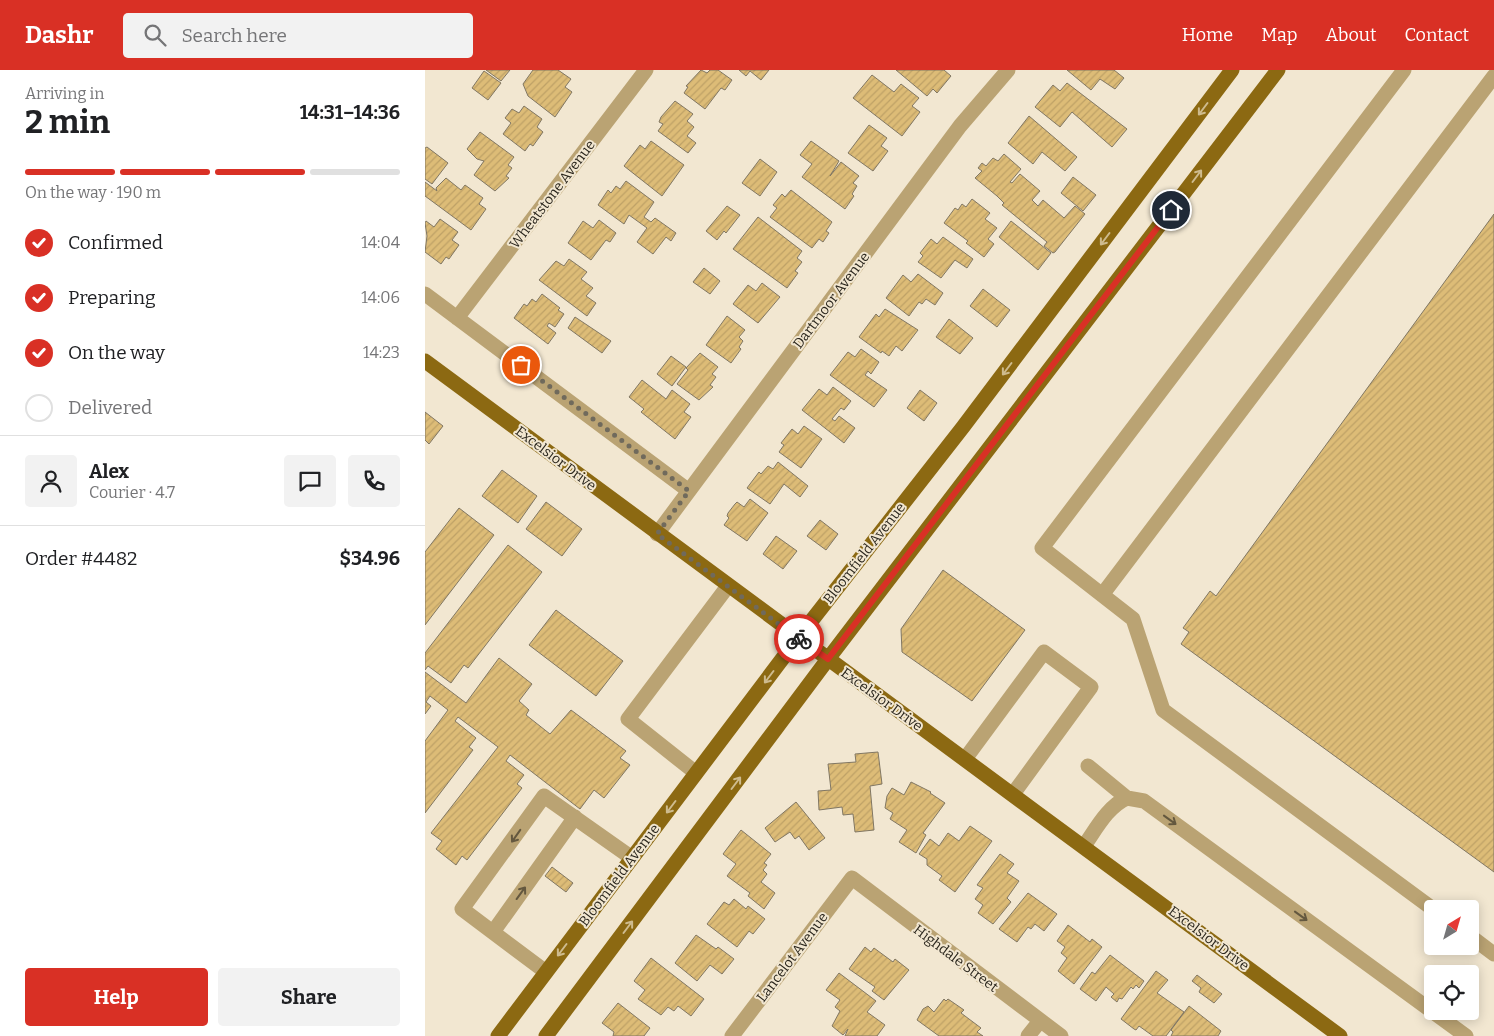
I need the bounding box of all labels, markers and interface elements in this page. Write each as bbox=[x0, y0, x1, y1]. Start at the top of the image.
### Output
search box bbox=[123, 13, 473, 58]
text: Dashr bbox=[25, 21, 93, 49]
icon: search bbox=[141, 21, 169, 49]
text: Search here bbox=[181, 24, 287, 47]
text: Home bbox=[1182, 24, 1233, 46]
text: Map bbox=[1261, 24, 1297, 46]
text: About bbox=[1325, 24, 1376, 46]
text: Contact bbox=[1404, 24, 1469, 46]
text: Arriving in bbox=[25, 84, 104, 103]
text: 14:31–14:36 bbox=[300, 101, 400, 124]
one-way arrow bbox=[1197, 102, 1208, 115]
text: 2 min bbox=[25, 103, 110, 141]
street label: Wheatstone Avenue bbox=[506, 137, 599, 252]
one-way arrow bbox=[1192, 170, 1203, 183]
text: On the way · 190 m bbox=[25, 183, 161, 202]
pin bbox=[1150, 189, 1192, 231]
icon: home bbox=[1157, 196, 1185, 224]
icon: check bbox=[25, 229, 53, 257]
text: Confirmed bbox=[68, 231, 163, 254]
one-way arrow bbox=[1100, 232, 1110, 246]
text: 14:04 bbox=[361, 233, 400, 252]
street label: Dartmoor Avenue bbox=[790, 249, 873, 352]
icon: check bbox=[25, 284, 53, 312]
text: Preparing bbox=[68, 286, 156, 309]
text: 14:06 bbox=[361, 288, 400, 307]
icon: check bbox=[25, 339, 53, 367]
text: On the way bbox=[68, 341, 165, 364]
text: 14:23 bbox=[363, 343, 400, 362]
pin bbox=[500, 344, 542, 386]
icon: bag bbox=[507, 351, 535, 379]
one-way arrow bbox=[1002, 362, 1013, 375]
text: Delivered bbox=[68, 396, 152, 419]
street label: Excelsior Drive bbox=[512, 423, 599, 494]
button: person bbox=[25, 455, 77, 507]
button: chat bbox=[284, 455, 336, 507]
button: phone bbox=[348, 455, 400, 507]
text: Alex bbox=[89, 460, 129, 483]
text: Courier · 4.7 bbox=[89, 483, 175, 502]
street label: Bloomfield Avenue bbox=[820, 499, 909, 607]
text: Order #4482 bbox=[25, 547, 137, 570]
text: $34.96 bbox=[340, 547, 400, 570]
courier bbox=[774, 614, 824, 664]
icon: bike bbox=[785, 625, 813, 653]
street label: Excelsior Drive bbox=[838, 664, 926, 735]
one-way arrow bbox=[764, 670, 774, 684]
one-way arrow bbox=[730, 777, 741, 790]
one-way arrow bbox=[666, 800, 676, 814]
one-way arrow bbox=[1163, 815, 1177, 825]
street label: Bloomfield Avenue bbox=[575, 821, 663, 930]
one-way arrow bbox=[511, 828, 521, 842]
one-way arrow bbox=[516, 886, 526, 900]
north arrow bbox=[1424, 900, 1479, 955]
map controls bbox=[1424, 900, 1479, 1020]
street label: Excelsior Drive bbox=[1165, 903, 1252, 974]
street label: Lancelot Avenue bbox=[753, 909, 832, 1005]
one-way arrow bbox=[1294, 911, 1308, 921]
one-way arrow bbox=[622, 921, 633, 934]
street label: Highdale Street bbox=[910, 921, 1001, 996]
one-way arrow bbox=[557, 943, 568, 956]
button: locate bbox=[1424, 965, 1479, 1020]
button: Help bbox=[25, 968, 208, 1026]
button: Share bbox=[218, 968, 400, 1026]

